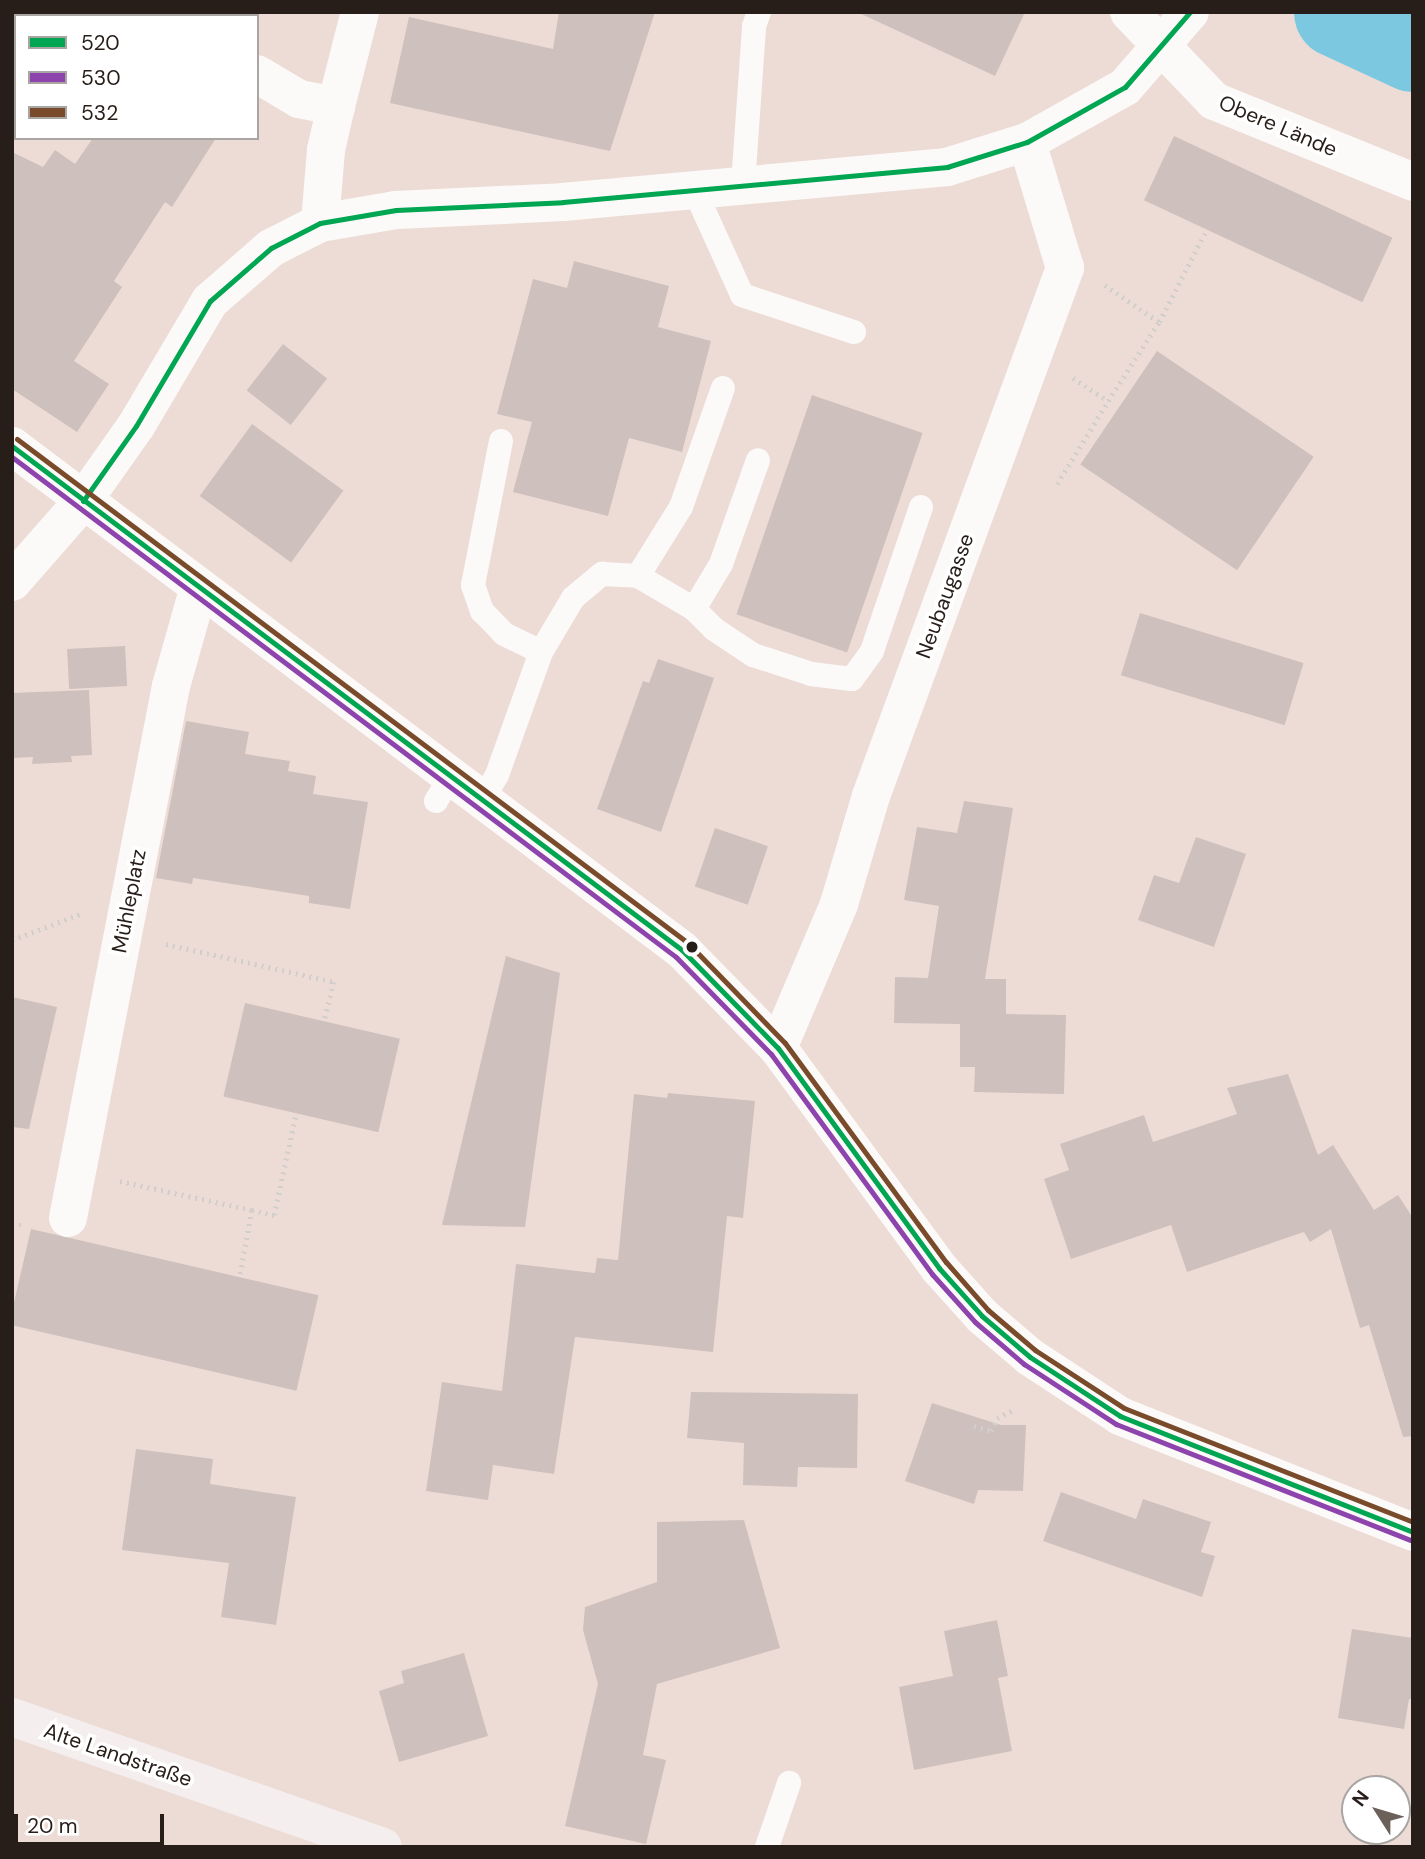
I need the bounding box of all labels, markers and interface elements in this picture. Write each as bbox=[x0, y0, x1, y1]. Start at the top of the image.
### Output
legend bbox=[14, 14, 259, 140]
text: 520 bbox=[81, 29, 120, 57]
text: 530 bbox=[81, 64, 121, 92]
street label: Obere Lände bbox=[1215, 90, 1341, 162]
text: 532 bbox=[81, 99, 118, 127]
street label: Neubaugasse bbox=[911, 530, 979, 662]
street label: Mühleplatz bbox=[107, 847, 151, 955]
unlabelled marker bbox=[685, 940, 699, 954]
street label: Alte Landstraße bbox=[41, 1718, 195, 1792]
north arrow bbox=[1341, 1775, 1411, 1845]
text: N bbox=[1346, 1785, 1375, 1811]
scale bar bbox=[18, 1800, 168, 1844]
text: 20 m bbox=[27, 1812, 78, 1840]

